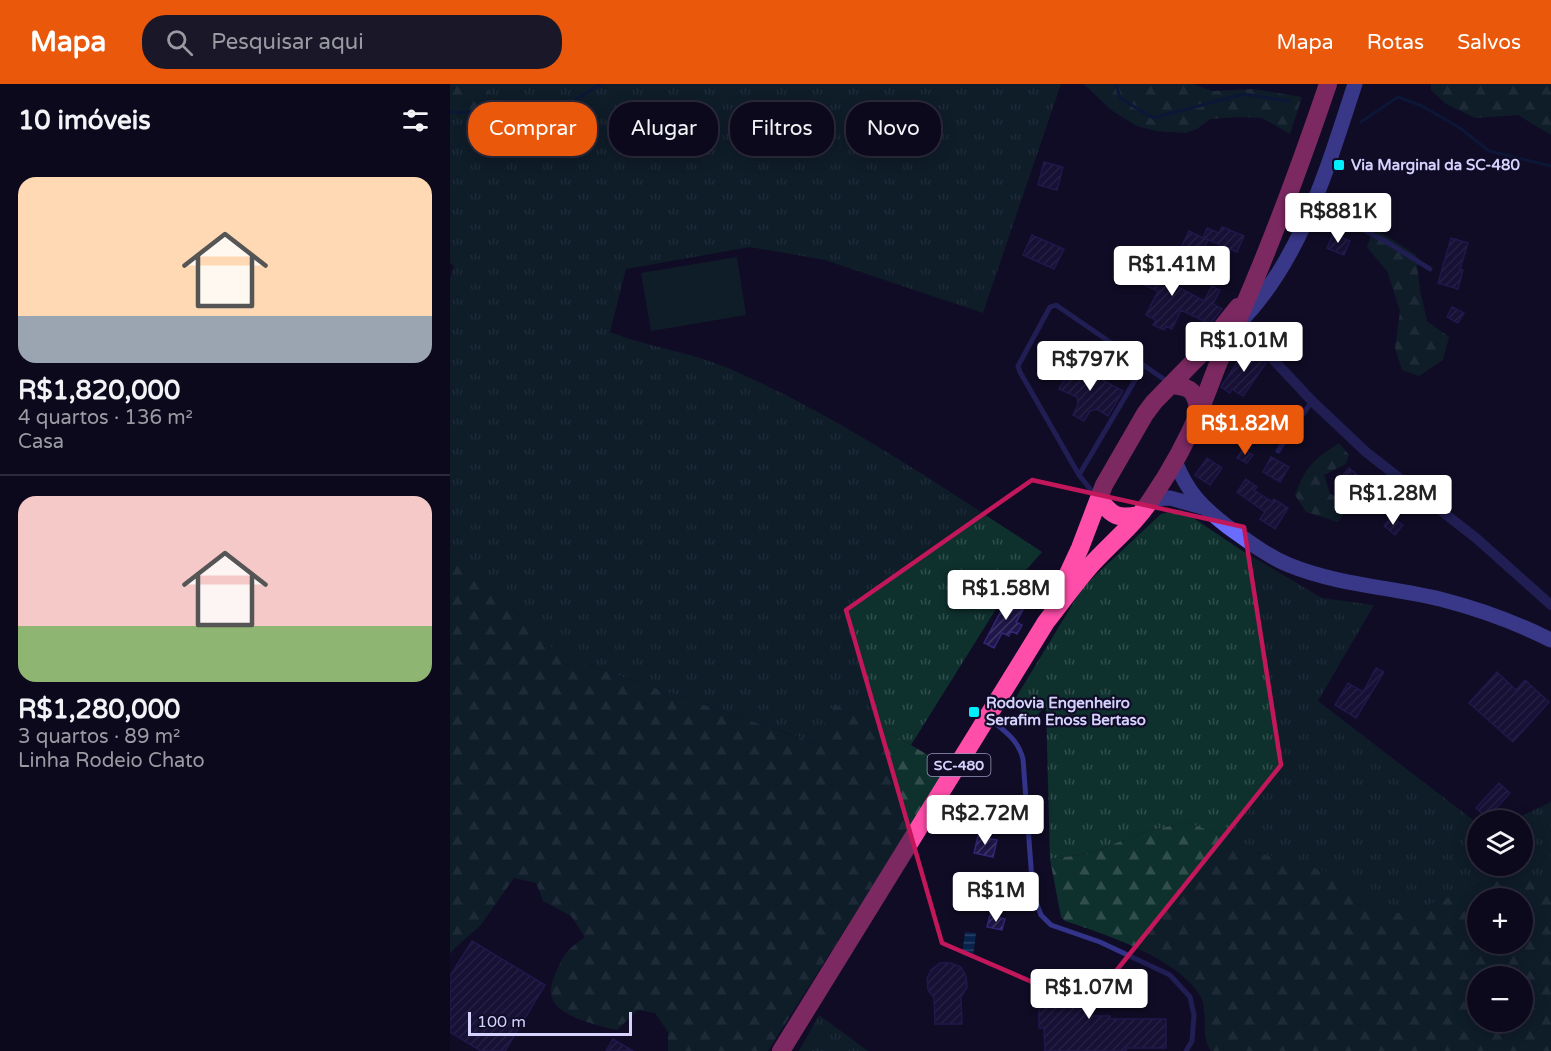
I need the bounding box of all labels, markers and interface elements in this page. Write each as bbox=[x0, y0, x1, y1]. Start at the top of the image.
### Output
search box bbox=[142, 15, 562, 69]
text: Mapa bbox=[30, 25, 106, 59]
icon: search bbox=[163, 26, 196, 59]
text: Pesquisar aqui bbox=[211, 29, 364, 55]
text: Mapa bbox=[1276, 30, 1334, 55]
text: Rotas bbox=[1367, 30, 1424, 55]
text: Salvos bbox=[1457, 30, 1521, 55]
chip: Comprar bbox=[468, 102, 597, 156]
chip: Alugar bbox=[609, 102, 718, 156]
chip: Filtros bbox=[730, 102, 834, 156]
chip: Novo bbox=[846, 102, 941, 156]
icon: filters bbox=[399, 104, 432, 137]
text: 10 imóveis bbox=[18, 105, 151, 136]
place label: Via Marginal da SC-480 bbox=[1351, 156, 1520, 175]
marker: Via Marginal da SC-480 bbox=[1332, 158, 1346, 172]
pin: R$881K bbox=[1289, 193, 1387, 244]
text: R$881K bbox=[1299, 200, 1377, 224]
icon: home bbox=[171, 216, 279, 324]
pin: R$1.41M bbox=[1117, 246, 1227, 297]
text: R$1.41M bbox=[1128, 253, 1216, 277]
pin: R$1.01M bbox=[1189, 322, 1299, 373]
text: R$1.01M bbox=[1200, 329, 1288, 353]
pin: R$797K bbox=[1041, 341, 1139, 392]
text: R$797K bbox=[1051, 348, 1129, 372]
text: R$1,820,000 bbox=[18, 375, 180, 406]
pin: R$1.82M bbox=[1190, 405, 1300, 456]
text: 4 quartos · 136 m² bbox=[18, 406, 193, 430]
text: R$1.82M bbox=[1201, 412, 1289, 436]
text: Casa bbox=[18, 430, 64, 454]
pin: R$1.28M bbox=[1338, 475, 1448, 526]
text: R$1.28M bbox=[1349, 482, 1437, 506]
icon: home bbox=[171, 535, 279, 643]
pin: R$1.58M bbox=[951, 570, 1061, 621]
text: R$1.58M bbox=[962, 577, 1050, 601]
text: R$1,280,000 bbox=[18, 694, 180, 725]
place label: Rodovia Engenheiro Serafim Enoss Bertaso bbox=[986, 694, 1146, 729]
marker: Rodovia Engenheiro Serafim Enoss Bertaso bbox=[967, 705, 981, 719]
text: 3 quartos · 89 m² bbox=[18, 725, 180, 749]
text: Linha Rodeio Chato bbox=[18, 749, 205, 773]
road number: SC-480 bbox=[928, 754, 990, 776]
pin: R$2.72M bbox=[930, 795, 1040, 846]
text: R$2.72M bbox=[941, 802, 1029, 826]
map controls bbox=[1467, 810, 1533, 1032]
button: layers bbox=[1467, 810, 1533, 876]
pin: R$1M bbox=[960, 872, 1032, 923]
text: R$1M bbox=[967, 879, 1025, 903]
button: + bbox=[1467, 888, 1533, 954]
button: − bbox=[1467, 966, 1533, 1032]
pin: R$1.07M bbox=[1034, 969, 1144, 1020]
text: R$1.07M bbox=[1045, 976, 1133, 1000]
scale bar bbox=[468, 1009, 632, 1036]
text: 100 m bbox=[477, 1012, 526, 1032]

